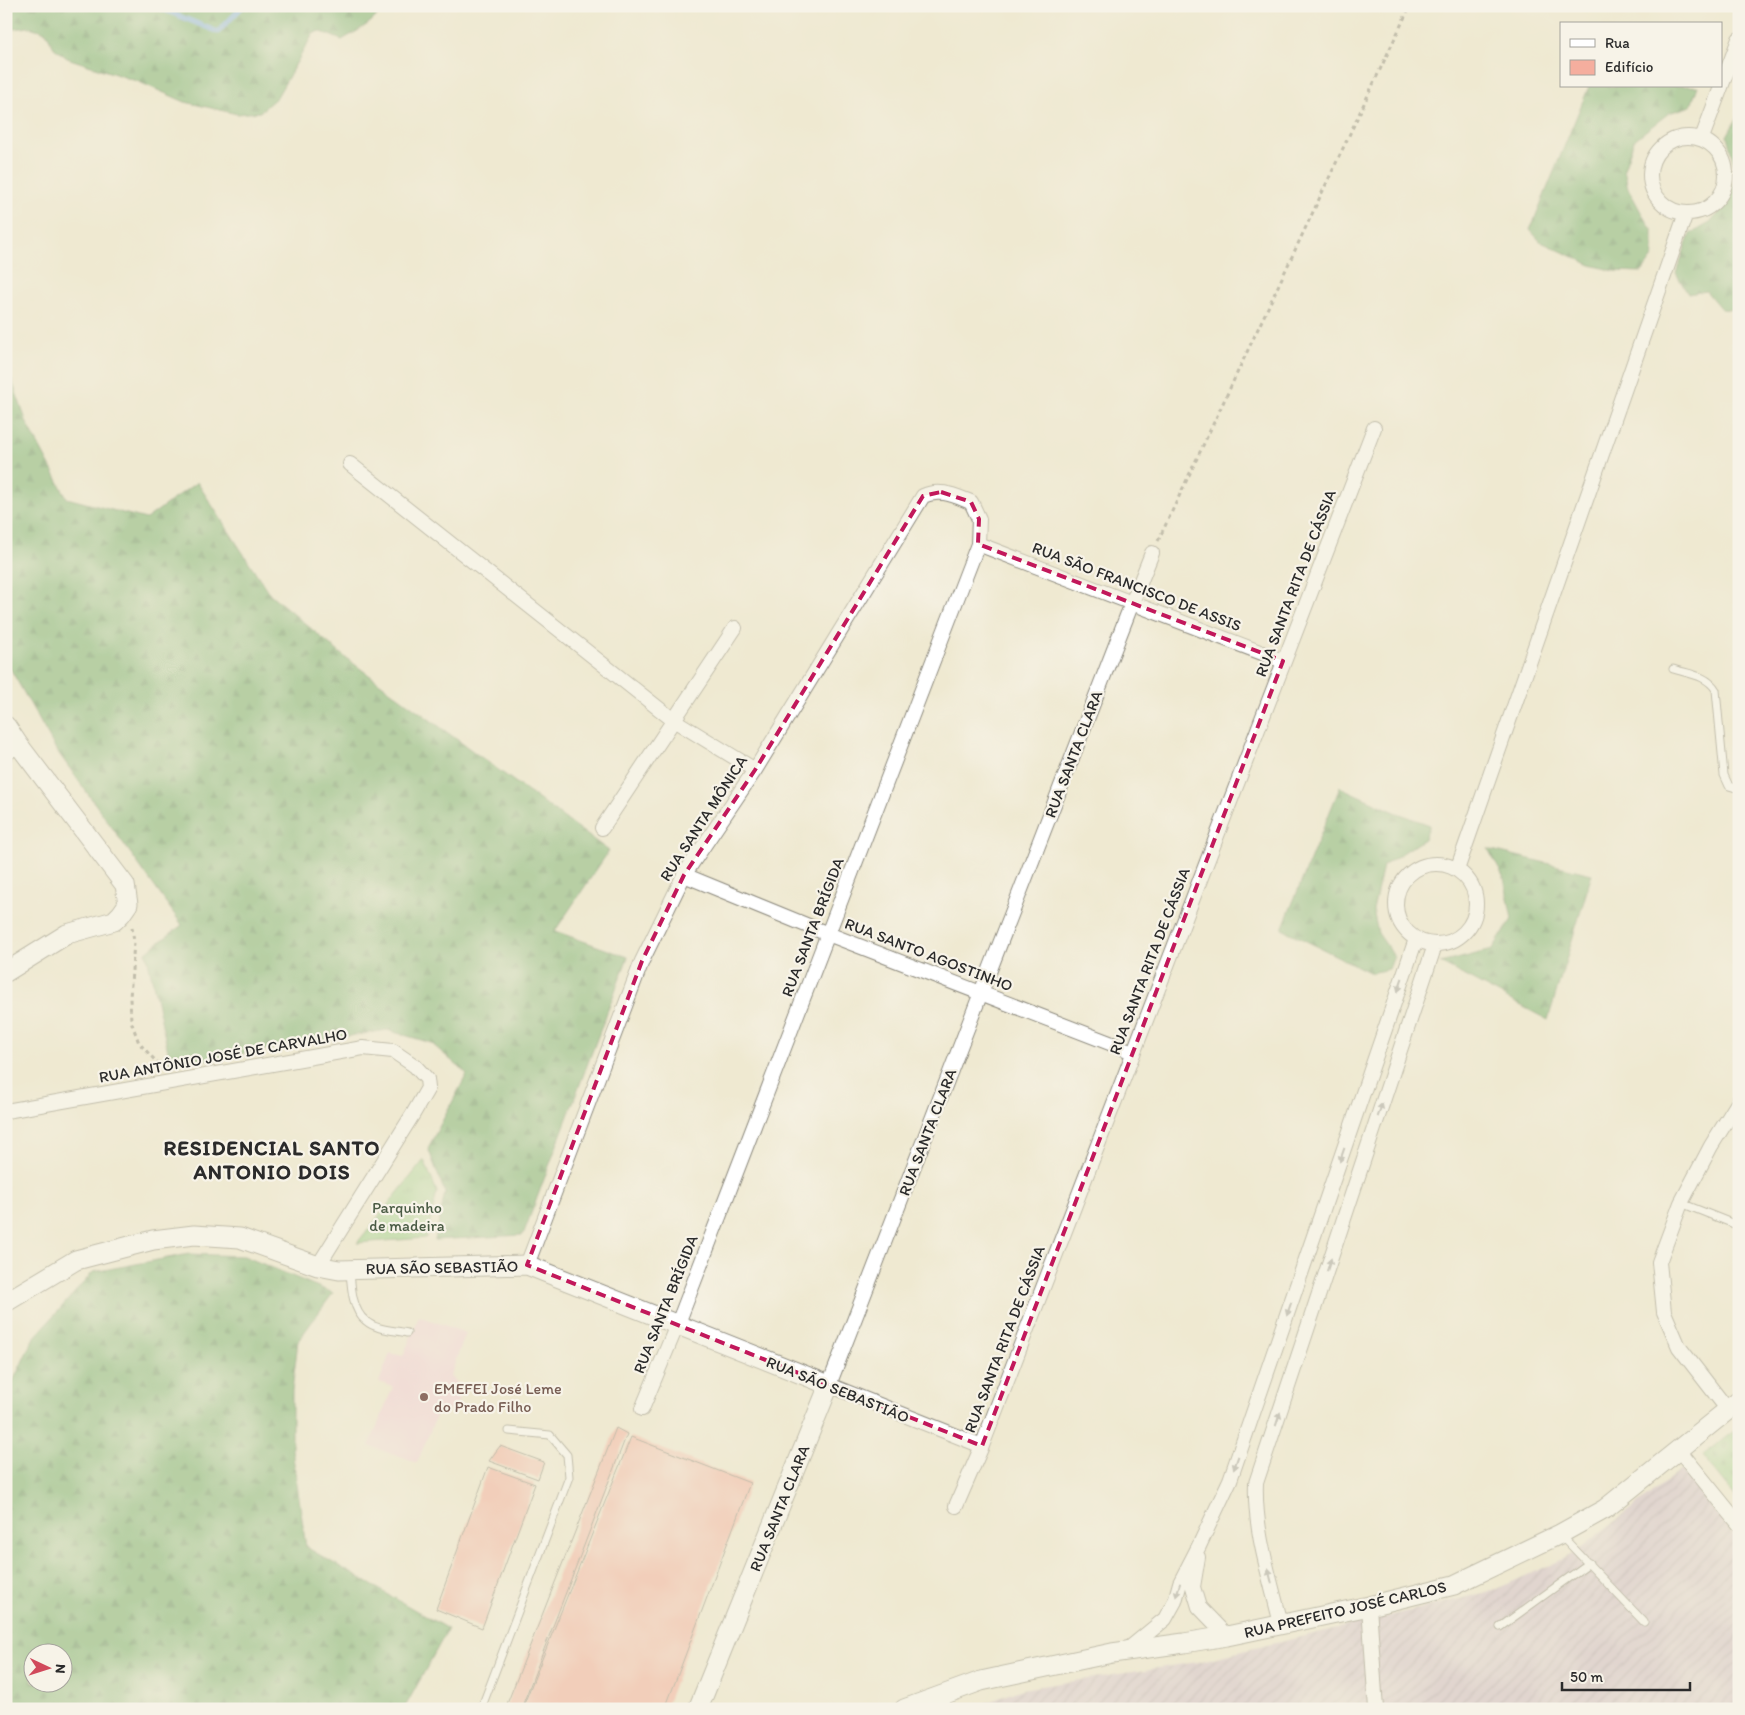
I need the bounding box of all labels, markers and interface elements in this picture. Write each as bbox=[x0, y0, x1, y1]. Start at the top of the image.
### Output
legend bbox=[1560, 22, 1722, 88]
text: Rua bbox=[1605, 34, 1630, 52]
text: Edifício bbox=[1605, 58, 1653, 76]
street label: RUA SANTA RITA DE CÁSSIA bbox=[1251, 487, 1340, 679]
street label: RUA SÃO FRANCISCO DE ASSIS bbox=[1030, 538, 1244, 635]
street label: RUA SANTA CLARA bbox=[1040, 688, 1106, 820]
street label: RUA SANTA MÔNICA bbox=[656, 752, 751, 885]
street label: RUA SANTA BRÍGIDA bbox=[777, 855, 848, 999]
street label: RUA SANTA RITA DE CÁSSIA bbox=[1105, 865, 1194, 1057]
street label: RUA SANTO AGOSTINHO bbox=[842, 914, 1015, 995]
one-way arrow bbox=[1396, 978, 1404, 993]
street label: RUA ANTÔNIO JOSÉ DE CARVALHO bbox=[97, 1024, 349, 1087]
street label: RUA SANTA CLARA bbox=[894, 1066, 960, 1198]
one-way arrow bbox=[1377, 1103, 1384, 1118]
district label: RESIDENCIAL SANTO ANTONIO DOIS bbox=[164, 1135, 380, 1184]
one-way arrow bbox=[1338, 1148, 1345, 1163]
park label: Parquinho de madeira bbox=[369, 1198, 445, 1235]
street label: RUA SANTA BRÍGIDA bbox=[629, 1232, 702, 1376]
street label: RUA SANTA RITA DE CÁSSIA bbox=[960, 1243, 1049, 1435]
street label: RUA SÃO SEBASTIÃO bbox=[366, 1257, 518, 1278]
one-way arrow bbox=[1326, 1257, 1333, 1272]
one-way arrow bbox=[1285, 1302, 1293, 1317]
street label: RUA SÃO SEBASTIÃO bbox=[764, 1352, 912, 1427]
place label: EMEFEI José Leme do Prado Filho bbox=[434, 1379, 562, 1416]
marker: EMEFEI José Leme do Prado Filho bbox=[418, 1391, 430, 1403]
one-way arrow bbox=[1274, 1411, 1282, 1426]
street label: RUA SANTA CLARA bbox=[745, 1442, 813, 1574]
one-way arrow bbox=[1232, 1455, 1239, 1470]
one-way arrow bbox=[1266, 1569, 1274, 1584]
street label: RUA PREFEITO JOSÉ CARLOS bbox=[1242, 1577, 1448, 1642]
one-way arrow bbox=[1174, 1582, 1182, 1597]
north arrow bbox=[22, 1642, 72, 1692]
scale bar bbox=[1562, 1660, 1690, 1692]
text: N bbox=[52, 1664, 69, 1674]
text: 50 m bbox=[1570, 1668, 1603, 1686]

